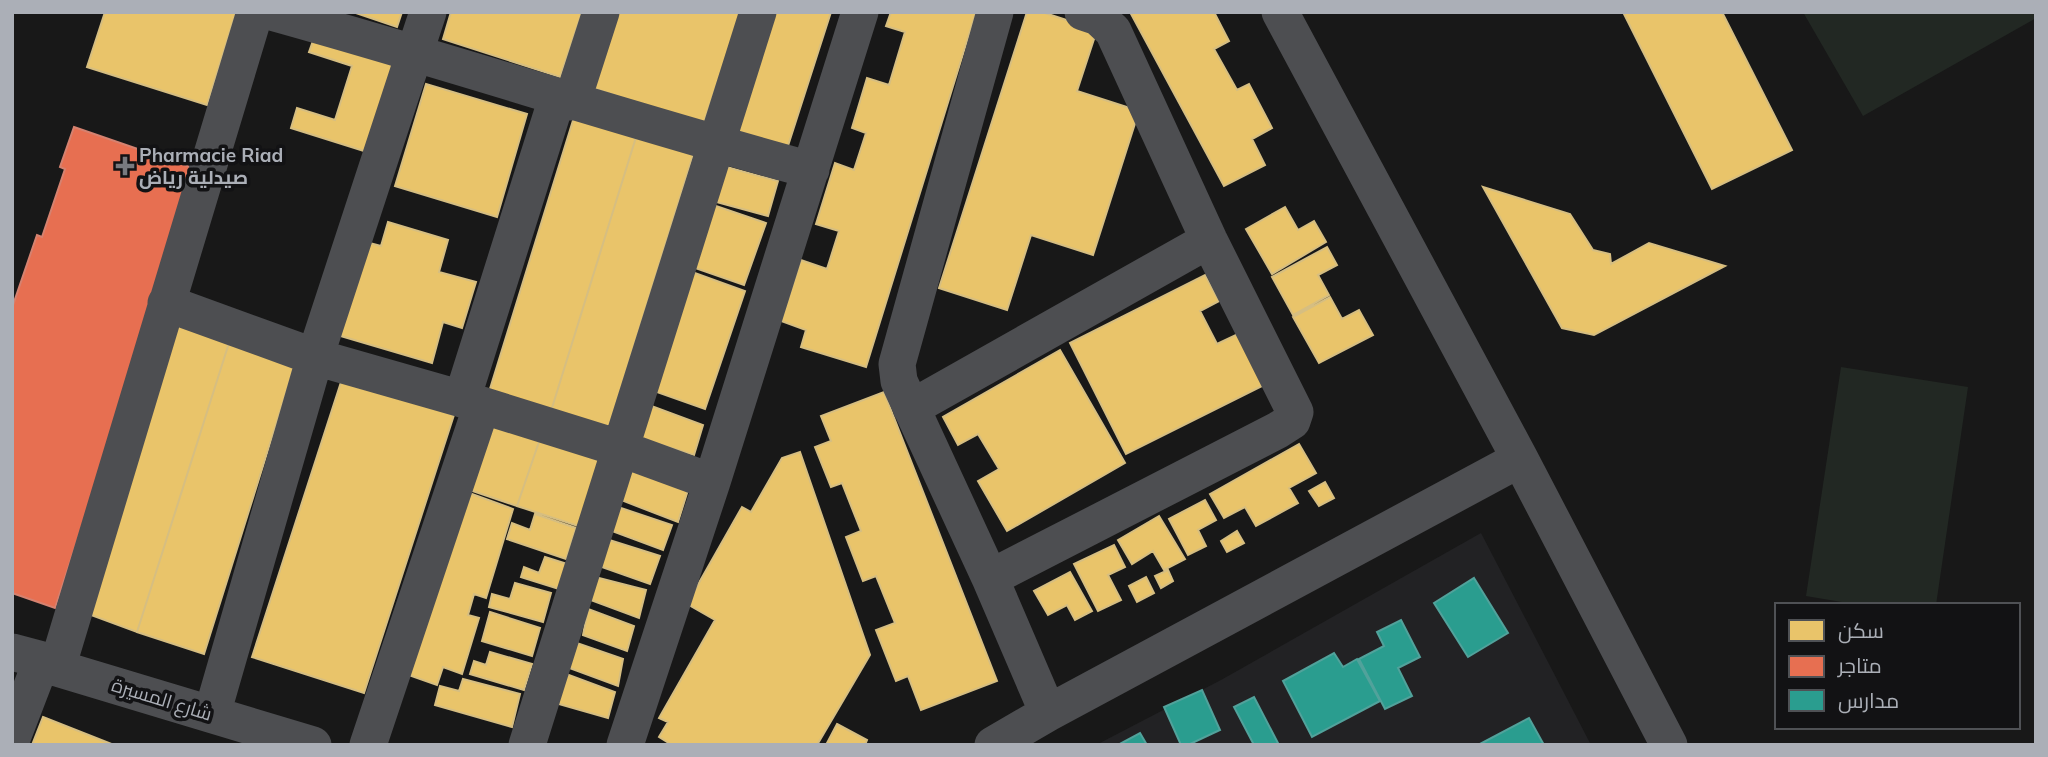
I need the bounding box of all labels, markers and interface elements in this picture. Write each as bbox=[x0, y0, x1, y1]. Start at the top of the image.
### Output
place label: Pharmacie Riad صيدلية رياض bbox=[139, 143, 283, 189]
marker: Pharmacie Riad صيدلية رياض bbox=[117, 158, 133, 174]
legend bbox=[1775, 603, 2020, 729]
text: سكن bbox=[1838, 617, 1884, 644]
text: متاجر bbox=[1837, 652, 1882, 678]
street label: شارع المسيرة bbox=[108, 672, 215, 728]
text: مدارس bbox=[1838, 687, 1899, 714]

